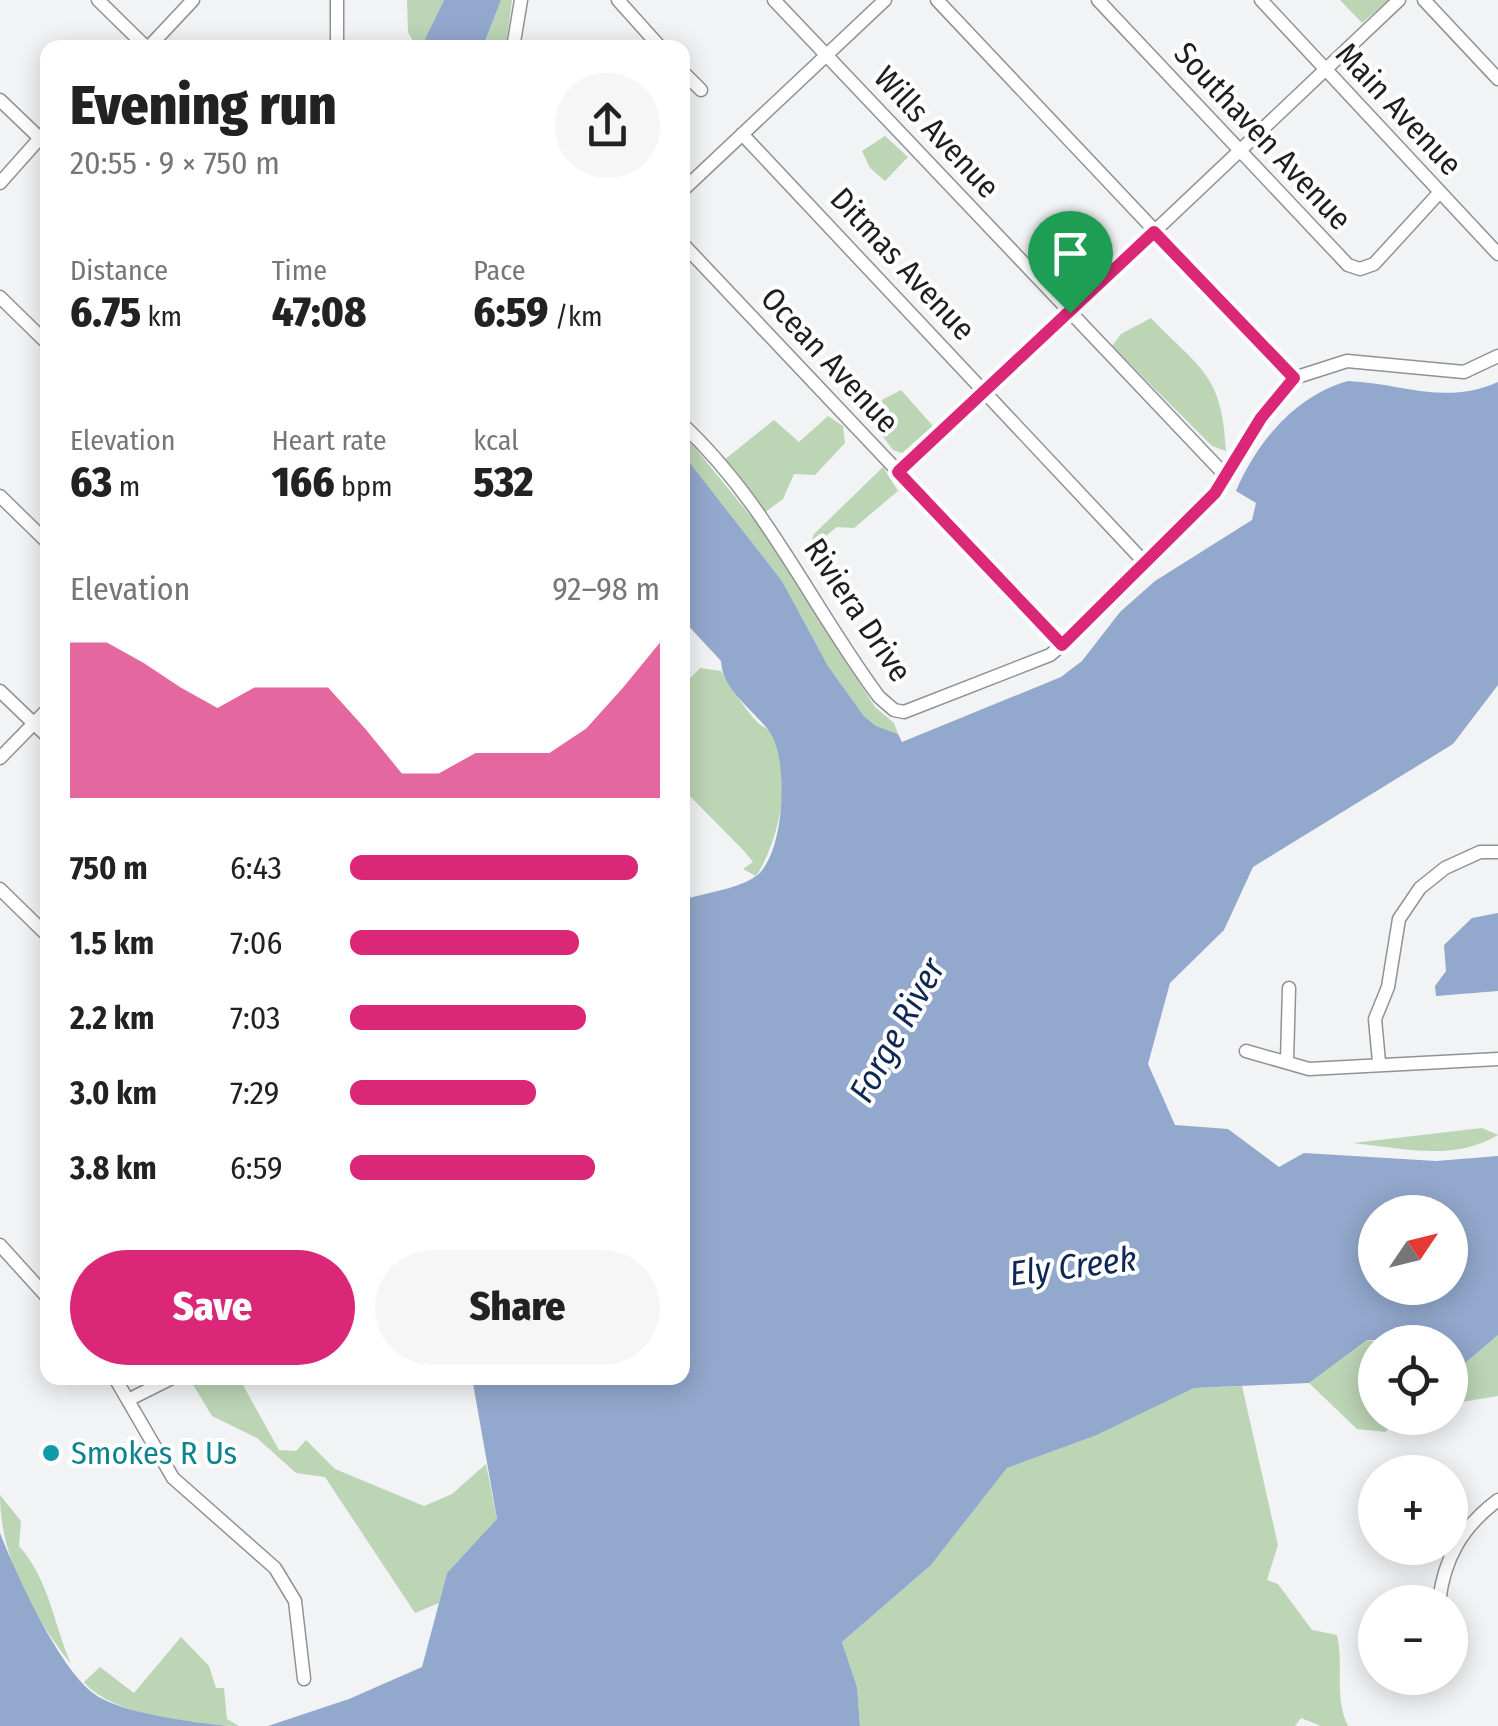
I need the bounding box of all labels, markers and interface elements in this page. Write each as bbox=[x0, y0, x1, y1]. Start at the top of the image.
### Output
street label: Southaven Avenue bbox=[1166, 34, 1360, 238]
street label: Main Avenue bbox=[1328, 35, 1470, 183]
street label: Wills Avenue bbox=[866, 58, 1008, 206]
text: Evening run bbox=[70, 73, 337, 139]
button: share bbox=[555, 73, 660, 178]
text: 20:55 · 9 × 750 m bbox=[70, 144, 280, 182]
street label: Ditmas Avenue bbox=[823, 180, 983, 348]
pin bbox=[1028, 211, 1113, 314]
icon: arrive bbox=[1043, 226, 1098, 281]
text: Distance bbox=[70, 254, 168, 287]
text: Time bbox=[272, 254, 327, 287]
text: Pace bbox=[473, 254, 526, 287]
street label: Ocean Avenue bbox=[753, 279, 907, 441]
text: 6.75 bbox=[70, 287, 141, 337]
text: 47:08 bbox=[272, 287, 367, 337]
text: 6:59 bbox=[473, 287, 548, 337]
text: km bbox=[141, 300, 182, 333]
text: /km bbox=[548, 300, 603, 333]
text: Elevation bbox=[70, 424, 175, 457]
text: Heart rate bbox=[272, 424, 387, 457]
text: kcal bbox=[473, 424, 519, 457]
text: 63 bbox=[70, 457, 112, 507]
text: 166 bbox=[272, 457, 335, 507]
text: 532 bbox=[473, 457, 534, 507]
text: m bbox=[112, 470, 140, 503]
text: bpm bbox=[335, 470, 392, 503]
street label: Riviera Drive bbox=[796, 531, 920, 689]
text: Elevation bbox=[70, 570, 190, 608]
text: 92–98 m bbox=[552, 570, 660, 608]
text: 750 m bbox=[70, 849, 148, 887]
text: 6:43 bbox=[230, 849, 282, 887]
text: 1.5 km bbox=[70, 924, 154, 962]
text: 7:06 bbox=[230, 924, 282, 962]
water label: Forge River bbox=[840, 949, 955, 1109]
text: 2.2 km bbox=[70, 999, 154, 1037]
text: 7:03 bbox=[230, 999, 281, 1037]
text: 3.0 km bbox=[70, 1074, 157, 1112]
text: 7:29 bbox=[230, 1074, 279, 1112]
text: 3.8 km bbox=[70, 1149, 157, 1187]
text: 6:59 bbox=[230, 1149, 283, 1187]
north arrow bbox=[1358, 1195, 1468, 1305]
map controls bbox=[1358, 1195, 1468, 1695]
water label: Ely Creek bbox=[1007, 1237, 1139, 1295]
button: Save bbox=[70, 1250, 355, 1365]
button: Share bbox=[375, 1250, 660, 1365]
button: locate bbox=[1358, 1325, 1468, 1435]
place label: Smokes R Us bbox=[71, 1434, 237, 1472]
marker: Smokes R Us bbox=[40, 1442, 62, 1464]
button: + bbox=[1358, 1455, 1468, 1565]
button: − bbox=[1358, 1585, 1468, 1695]

